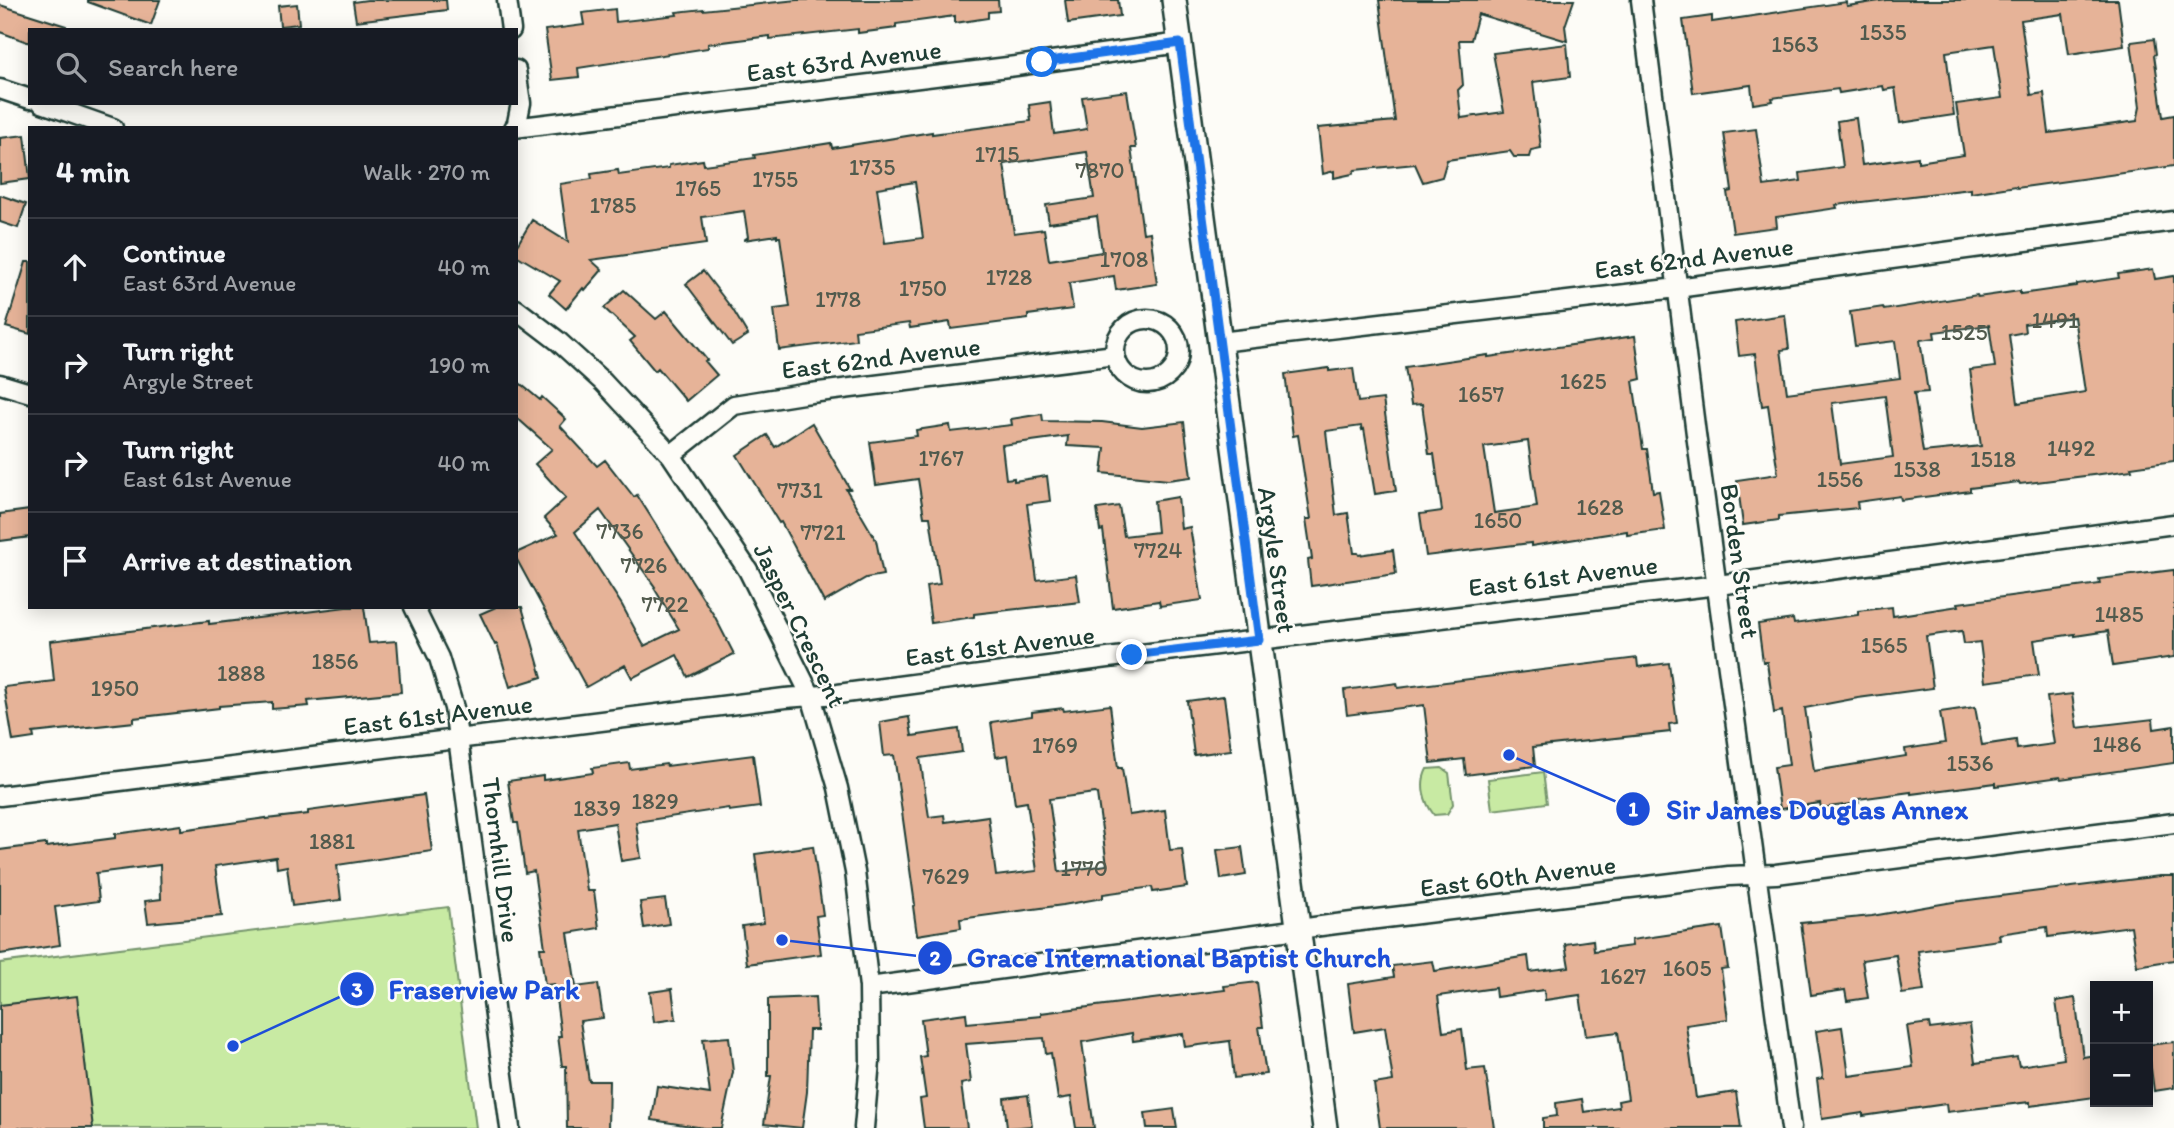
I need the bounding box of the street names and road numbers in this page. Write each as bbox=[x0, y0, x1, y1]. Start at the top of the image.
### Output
street label: East 63rd Avenue bbox=[745, 33, 943, 89]
street label: East 62nd Avenue bbox=[1593, 230, 1795, 286]
street label: East 62nd Avenue bbox=[780, 330, 982, 386]
street label: Borden Street bbox=[1713, 481, 1767, 641]
street label: Argyle Street bbox=[1251, 485, 1303, 635]
street label: Jasper Crescent bbox=[746, 538, 854, 712]
street label: East 61st Avenue bbox=[1466, 548, 1660, 604]
street label: East 61st Avenue bbox=[903, 618, 1097, 674]
street label: East 61st Avenue bbox=[341, 687, 535, 743]
street label: Thornhill Drive bbox=[475, 776, 527, 944]
street label: East 60th Avenue bbox=[1418, 848, 1618, 904]

